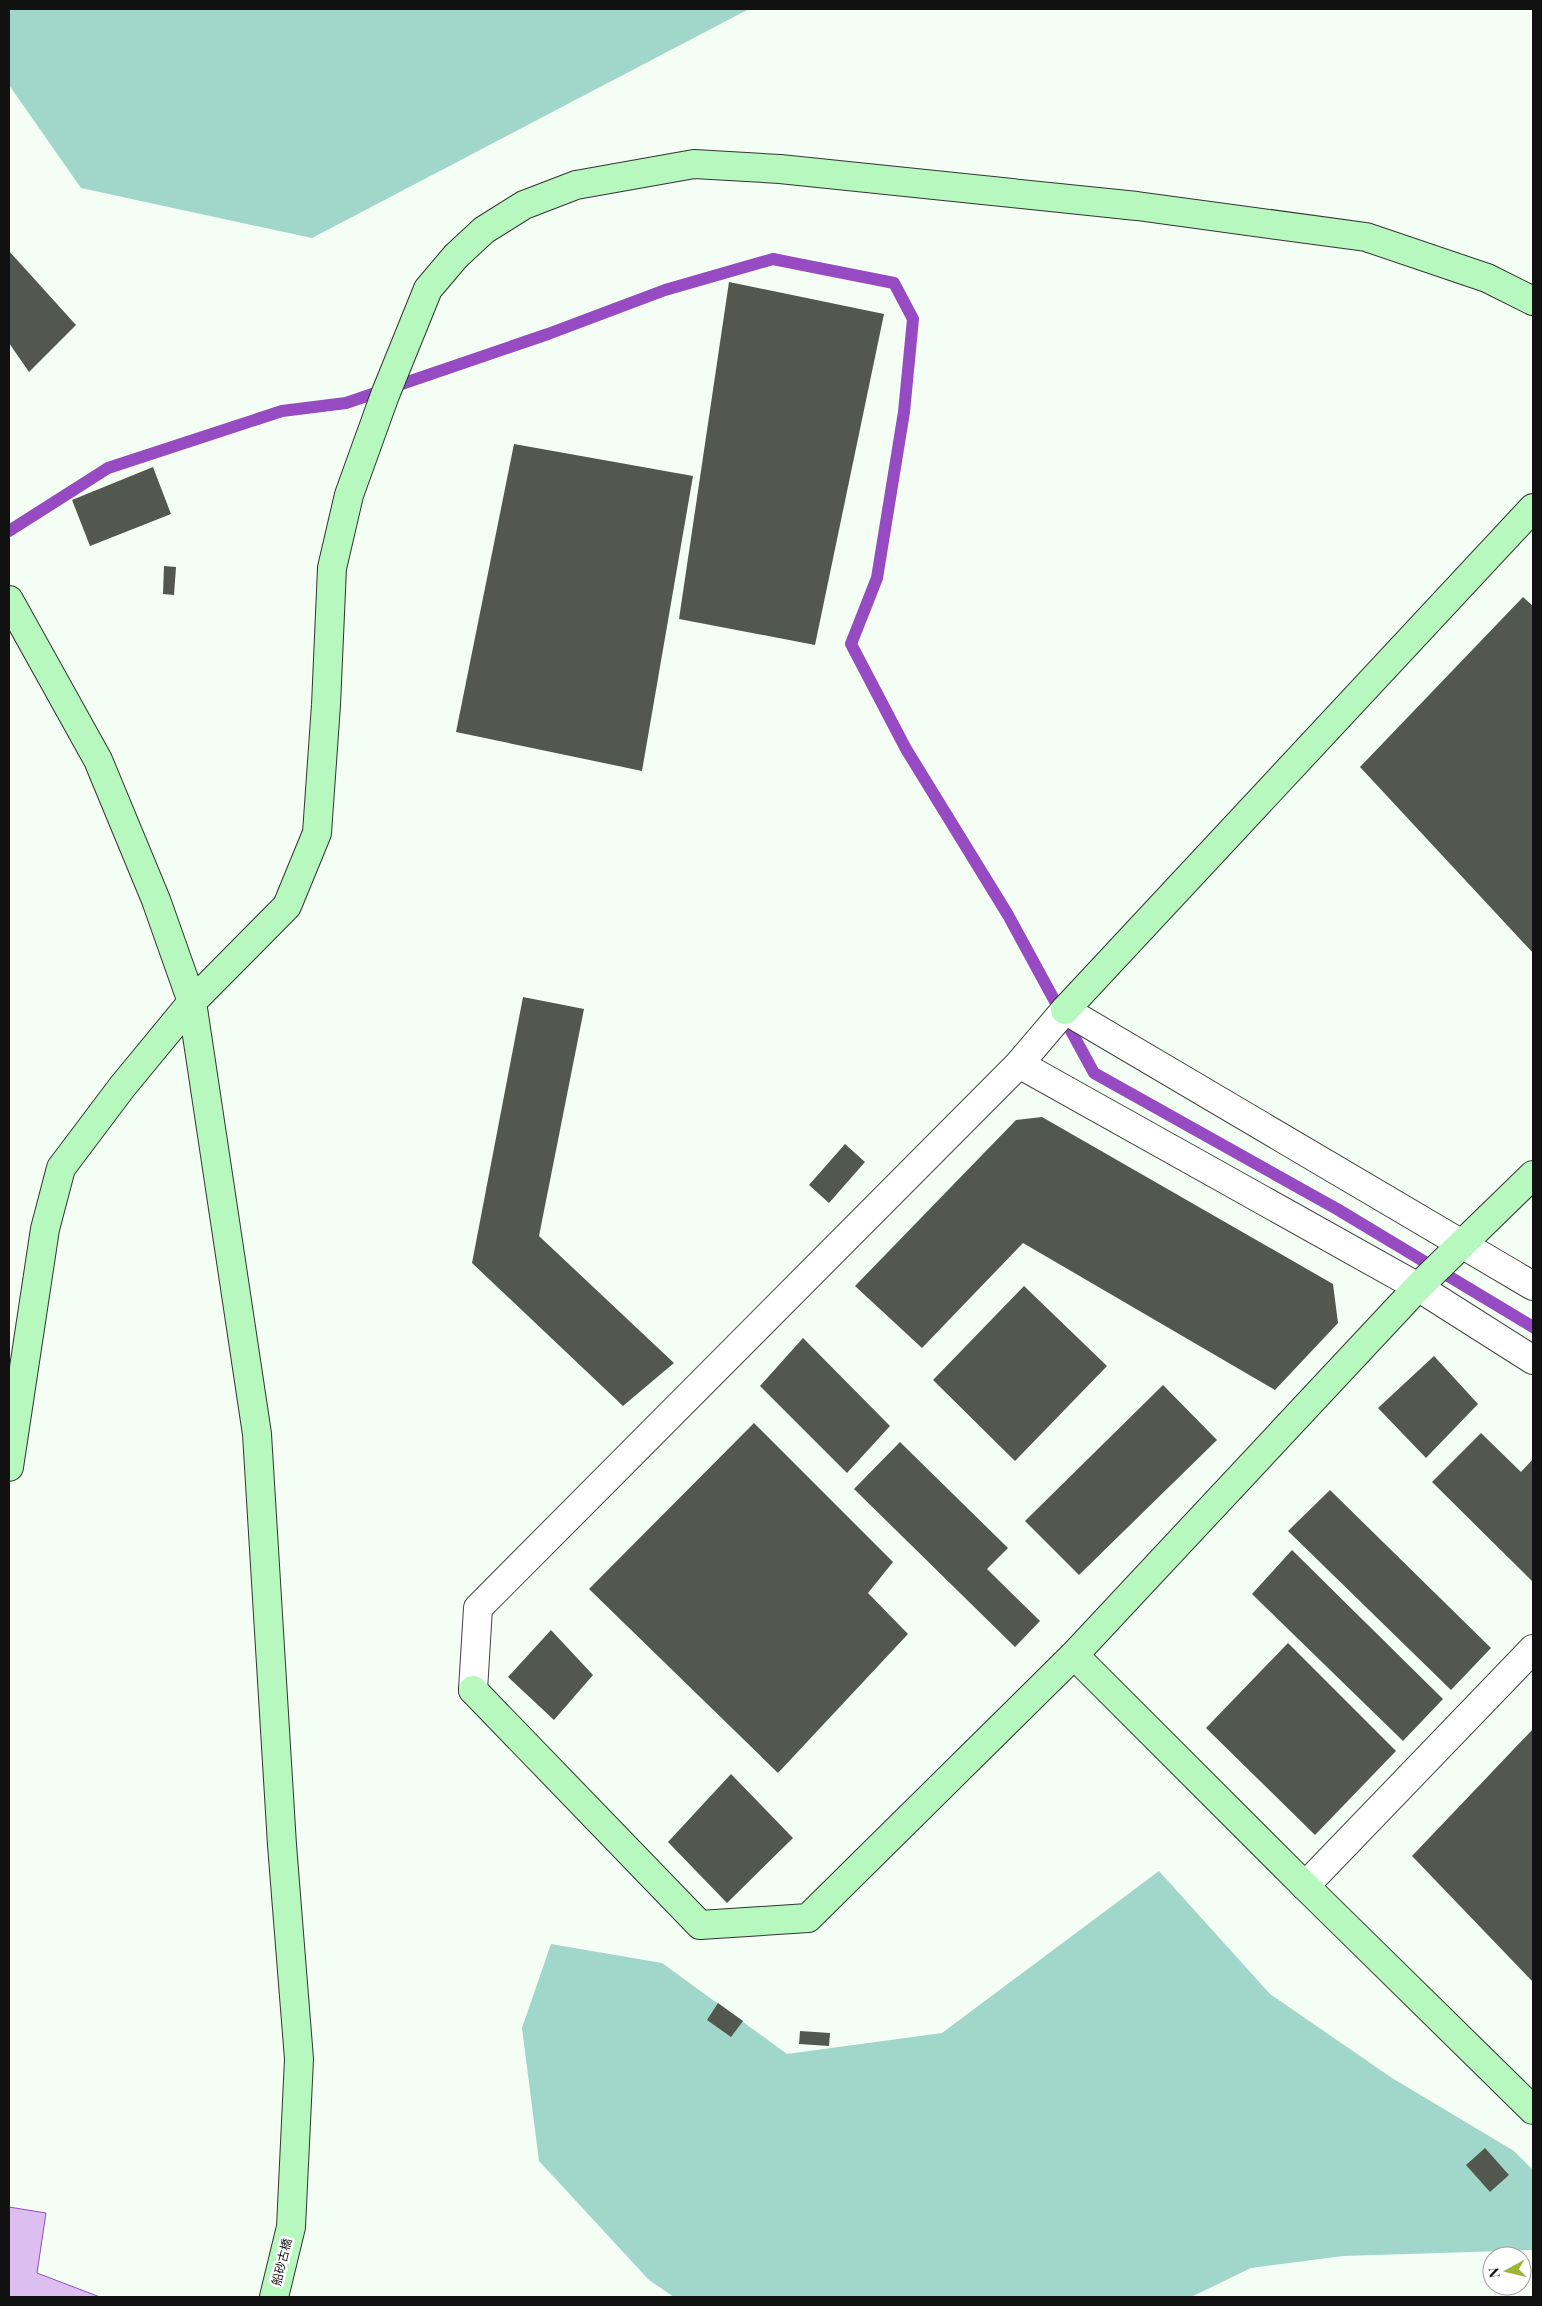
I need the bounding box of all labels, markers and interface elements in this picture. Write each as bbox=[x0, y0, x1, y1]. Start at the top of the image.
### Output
street label: 船砂古橋 bbox=[267, 2237, 295, 2287]
north arrow bbox=[1482, 2246, 1532, 2296]
text: N bbox=[1484, 2267, 1504, 2279]

